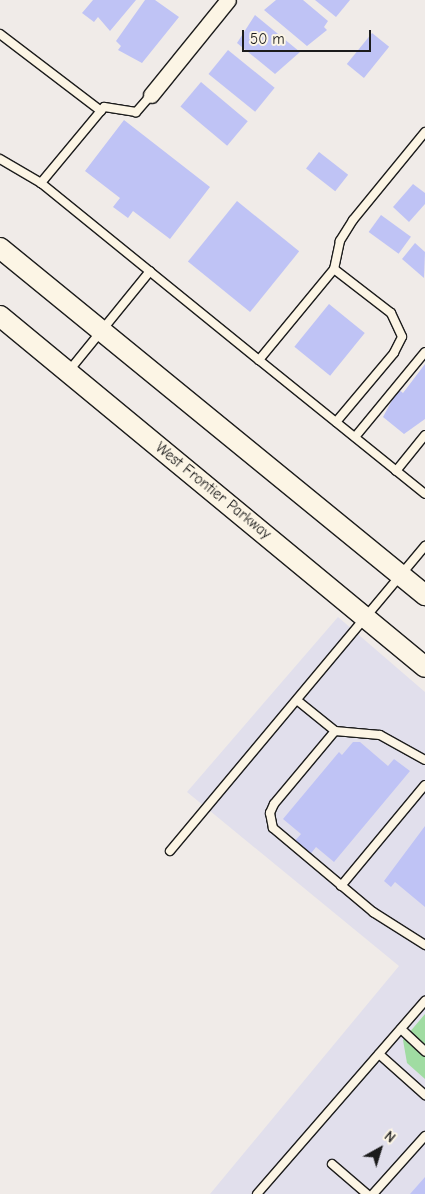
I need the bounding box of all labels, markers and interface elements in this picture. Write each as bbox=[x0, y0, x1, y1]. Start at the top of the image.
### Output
scale bar bbox=[245, 20, 374, 52]
text: 50 m bbox=[250, 30, 285, 48]
street label: West Frontier Parkway bbox=[152, 439, 274, 543]
north arrow bbox=[355, 1124, 405, 1174]
text: N bbox=[381, 1127, 399, 1146]

